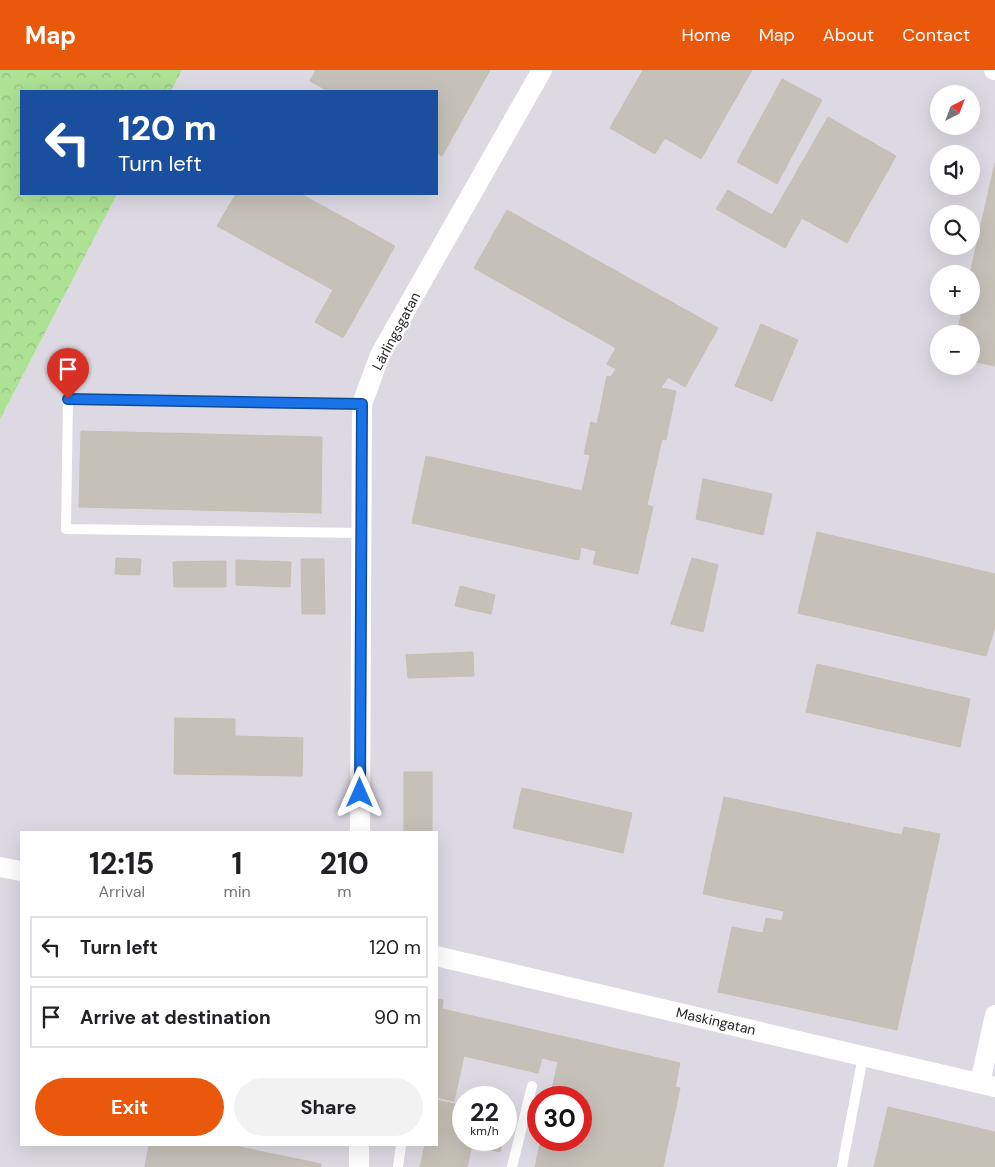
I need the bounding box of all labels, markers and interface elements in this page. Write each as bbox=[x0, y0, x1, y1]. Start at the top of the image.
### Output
text: Map bbox=[25, 20, 76, 51]
text: Home bbox=[681, 23, 731, 47]
text: Map bbox=[759, 23, 795, 47]
text: About bbox=[823, 23, 874, 47]
text: Contact bbox=[902, 23, 970, 47]
north arrow bbox=[930, 85, 980, 135]
map controls bbox=[930, 85, 980, 375]
text: 120 m bbox=[118, 105, 217, 151]
icon: left bbox=[35, 110, 100, 175]
button: sound bbox=[930, 145, 980, 195]
text: Turn left bbox=[118, 149, 202, 178]
button: search bbox=[930, 205, 980, 255]
button: + bbox=[930, 265, 980, 315]
street label: Lärlingsgatan bbox=[368, 289, 424, 373]
button: − bbox=[930, 325, 980, 375]
pin bbox=[47, 348, 89, 399]
icon: arrive bbox=[54, 355, 82, 383]
position arrow bbox=[333, 766, 385, 818]
text: 12:15 bbox=[89, 844, 154, 883]
text: 1 bbox=[232, 844, 242, 883]
text: 210 bbox=[320, 844, 369, 883]
text: Arrival bbox=[98, 881, 145, 902]
text: min bbox=[223, 881, 251, 902]
text: m bbox=[337, 881, 351, 902]
icon: left bbox=[37, 933, 65, 961]
text: Turn left bbox=[80, 935, 158, 960]
text: 120 m bbox=[369, 935, 421, 960]
icon: arrive bbox=[37, 1003, 65, 1031]
street label: Maskingatan bbox=[674, 1003, 758, 1039]
text: Arrive at destination bbox=[80, 1005, 271, 1030]
text: 90 m bbox=[374, 1005, 421, 1030]
button: Exit bbox=[35, 1078, 224, 1136]
button: Share bbox=[234, 1078, 423, 1136]
speed limit sign: 30 bbox=[527, 1086, 592, 1151]
text: 22 bbox=[470, 1096, 499, 1129]
text: km/h bbox=[470, 1123, 499, 1139]

